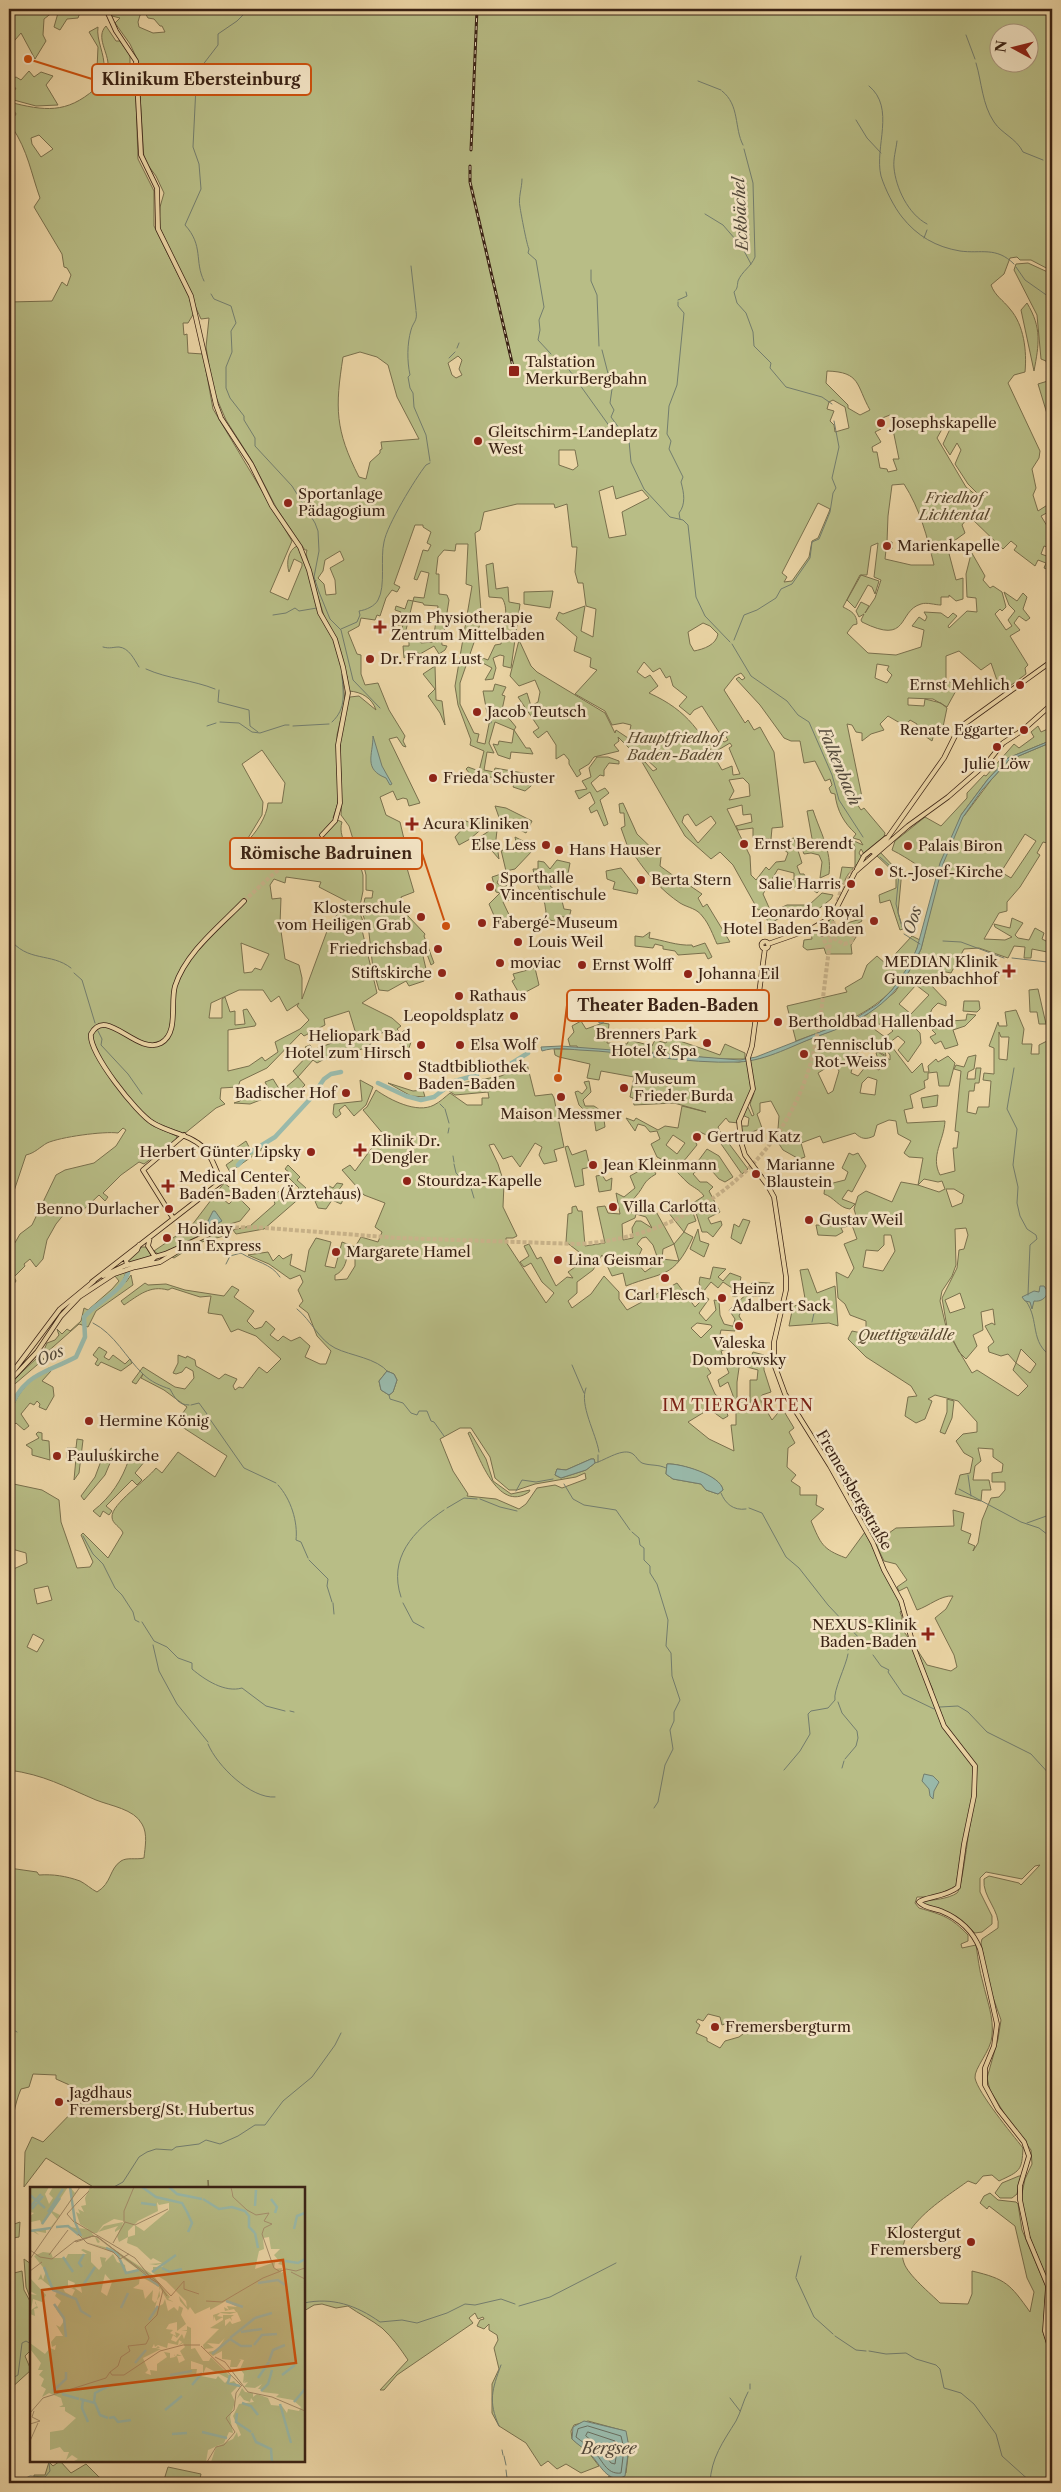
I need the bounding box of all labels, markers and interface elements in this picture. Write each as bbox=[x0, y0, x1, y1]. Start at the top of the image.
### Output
north arrow bbox=[988, 22, 1038, 72]
text: N bbox=[991, 39, 1011, 54]
callout: Klinikum Ebersteinburg bbox=[92, 64, 311, 95]
text: Klinikum Ebersteinburg bbox=[101, 69, 301, 89]
water label: Eckbächel bbox=[728, 175, 752, 253]
place label: Talstation MerkurBergbahn bbox=[525, 352, 648, 388]
marker: Talstation MerkurBergbahn bbox=[507, 364, 521, 378]
place label: Josephskapelle bbox=[889, 413, 997, 432]
marker: Josephskapelle bbox=[875, 417, 887, 429]
place label: Gleitschirm-Landeplatz West bbox=[487, 422, 658, 458]
marker: Gleitschirm-Landeplatz West bbox=[472, 435, 484, 447]
place label: Sportanlage Pädagogium bbox=[298, 484, 385, 520]
park label: Friedhof Lichtental bbox=[918, 488, 991, 524]
marker: Sportanlage Pädagogium bbox=[282, 497, 294, 509]
place label: Marienkapelle bbox=[897, 536, 1000, 555]
marker: Marienkapelle bbox=[881, 540, 893, 552]
place label: pzm Physiotherapie Zentrum Mittelbaden bbox=[391, 608, 545, 644]
marker: pzm Physiotherapie Zentrum Mittelbaden bbox=[373, 620, 387, 634]
place label: Dr. Franz Lust bbox=[380, 649, 483, 668]
marker: Dr. Franz Lust bbox=[364, 653, 376, 665]
place label: Ernst Mehlich bbox=[909, 675, 1011, 694]
marker: Ernst Mehlich bbox=[1014, 679, 1026, 691]
place label: Jacob Teutsch bbox=[485, 702, 587, 721]
marker: Jacob Teutsch bbox=[471, 706, 483, 718]
place label: Renate Eggarter bbox=[899, 720, 1015, 739]
water label: Falkenbach bbox=[814, 722, 866, 808]
marker: Renate Eggarter bbox=[1018, 724, 1030, 736]
park label: Hauptfriedhof Baden-Baden bbox=[626, 728, 728, 764]
marker: Julie Löw bbox=[991, 741, 1003, 753]
place label: Julie Löw bbox=[962, 754, 1031, 773]
place label: Frieda Schuster bbox=[443, 768, 555, 787]
marker: Frieda Schuster bbox=[427, 772, 439, 784]
place label: Acura Kliniken bbox=[422, 814, 530, 833]
marker: Acura Kliniken bbox=[405, 817, 419, 831]
place label: Ernst Berendt bbox=[754, 834, 854, 853]
place label: Else Less bbox=[471, 835, 536, 854]
place label: Palais Biron bbox=[918, 836, 1003, 855]
callout: Römische Badruinen bbox=[230, 838, 422, 869]
marker: Ernst Berendt bbox=[738, 838, 750, 850]
marker: Else Less bbox=[540, 839, 552, 851]
place label: Hans Hauser bbox=[569, 840, 661, 859]
marker: Palais Biron bbox=[902, 840, 914, 852]
text: Römische Badruinen bbox=[240, 843, 412, 863]
marker: Hans Hauser bbox=[553, 844, 565, 856]
place label: St.-Josef-Kirche bbox=[889, 862, 1003, 881]
marker: St.-Josef-Kirche bbox=[873, 866, 885, 878]
place label: Sporthalle Vincentischule bbox=[499, 868, 606, 904]
place label: Berta Stern bbox=[651, 870, 732, 889]
marker: Berta Stern bbox=[635, 874, 647, 886]
place label: Salie Harris bbox=[758, 874, 841, 893]
marker: Salie Harris bbox=[845, 878, 857, 890]
marker: Sporthalle Vincentischule bbox=[484, 881, 496, 893]
place label: Klosterschule vom Heiligen Grab bbox=[276, 898, 411, 934]
place label: Leonardo Royal Hotel Baden-Baden bbox=[723, 902, 865, 938]
water label: Oos bbox=[898, 904, 926, 936]
marker: Klosterschule vom Heiligen Grab bbox=[415, 911, 427, 923]
place label: Fabergé-Museum bbox=[492, 913, 618, 932]
marker: Leonardo Royal Hotel Baden-Baden bbox=[868, 915, 880, 927]
marker: Fabergé-Museum bbox=[476, 917, 488, 929]
place label: Louis Weil bbox=[528, 932, 604, 951]
marker: Louis Weil bbox=[512, 936, 524, 948]
place label: Friedrichsbad bbox=[329, 939, 428, 958]
marker: Friedrichsbad bbox=[432, 943, 444, 955]
place label: MEDIAN Klinik Gunzenbachhof bbox=[884, 952, 1000, 988]
place label: moviac bbox=[510, 953, 561, 972]
place label: Ernst Wolff bbox=[592, 955, 674, 974]
marker: moviac bbox=[494, 957, 506, 969]
marker: Ernst Wolff bbox=[576, 959, 588, 971]
place label: Stiftskirche bbox=[351, 963, 432, 982]
place label: Johanna Eil bbox=[696, 964, 780, 983]
marker: MEDIAN Klinik Gunzenbachhof bbox=[1002, 964, 1016, 978]
marker: Stiftskirche bbox=[436, 967, 448, 979]
marker: Johanna Eil bbox=[682, 968, 694, 980]
place label: Rathaus bbox=[469, 986, 526, 1005]
marker: Rathaus bbox=[453, 990, 465, 1002]
callout: Theater Baden-Baden bbox=[567, 990, 769, 1021]
text: Theater Baden-Baden bbox=[577, 995, 759, 1015]
place label: Leopoldsplatz bbox=[403, 1006, 504, 1025]
marker: Leopoldsplatz bbox=[508, 1010, 520, 1022]
place label: Bertholdbad Hallenbad bbox=[788, 1012, 954, 1031]
marker: Bertholdbad Hallenbad bbox=[772, 1016, 784, 1028]
place label: Brenners Park Hotel & Spa bbox=[595, 1024, 698, 1060]
place label: Heliopark Bad Hotel zum Hirsch bbox=[285, 1026, 412, 1062]
place label: Elsa Wolf bbox=[470, 1035, 538, 1054]
place label: Tennisclub Rot-Weiss bbox=[814, 1035, 893, 1071]
marker: Brenners Park Hotel & Spa bbox=[701, 1037, 713, 1049]
marker: Heliopark Bad Hotel zum Hirsch bbox=[415, 1039, 427, 1051]
marker: Elsa Wolf bbox=[454, 1039, 466, 1051]
marker: Tennisclub Rot-Weiss bbox=[798, 1048, 810, 1060]
place label: Stadtbibliothek Baden-Baden bbox=[418, 1057, 529, 1093]
place label: Museum Frieder Burda bbox=[634, 1069, 734, 1105]
marker: Stadtbibliothek Baden-Baden bbox=[402, 1070, 414, 1082]
marker: Museum Frieder Burda bbox=[618, 1082, 630, 1094]
place label: Badischer Hof bbox=[235, 1083, 338, 1102]
marker: Badischer Hof bbox=[340, 1087, 352, 1099]
marker: Maison Messmer bbox=[555, 1091, 567, 1103]
place label: Maison Messmer bbox=[500, 1104, 622, 1123]
place label: Gertrud Katz bbox=[707, 1127, 801, 1146]
place label: Klinik Dr. Dengler bbox=[371, 1131, 440, 1167]
marker: Gertrud Katz bbox=[691, 1131, 703, 1143]
place label: Herbert Günter Lipsky bbox=[140, 1142, 302, 1161]
marker: Klinik Dr. Dengler bbox=[353, 1143, 367, 1157]
marker: Herbert Günter Lipsky bbox=[305, 1146, 317, 1158]
place label: Jean Kleinmann bbox=[601, 1155, 718, 1174]
place label: Marianne Blaustein bbox=[766, 1155, 835, 1191]
marker: Jean Kleinmann bbox=[587, 1159, 599, 1171]
place label: Medical Center Baden-Baden (Ärztehaus) bbox=[179, 1167, 361, 1203]
marker: Marianne Blaustein bbox=[750, 1168, 762, 1180]
place label: Stourdza-Kapelle bbox=[417, 1171, 542, 1190]
marker: Stourdza-Kapelle bbox=[401, 1175, 413, 1187]
marker: Medical Center Baden-Baden (Ärztehaus) bbox=[161, 1179, 175, 1193]
place label: Villa Carlotta bbox=[622, 1197, 717, 1216]
place label: Benno Durlacher bbox=[36, 1199, 160, 1218]
marker: Villa Carlotta bbox=[607, 1201, 619, 1213]
marker: Benno Durlacher bbox=[163, 1203, 175, 1215]
place label: Gustav Weil bbox=[819, 1210, 904, 1229]
marker: Gustav Weil bbox=[803, 1214, 815, 1226]
place label: Holiday Inn Express bbox=[177, 1219, 261, 1255]
marker: Holiday Inn Express bbox=[161, 1232, 173, 1244]
place label: Margarete Hamel bbox=[346, 1242, 471, 1261]
marker: Margarete Hamel bbox=[330, 1246, 342, 1258]
place label: Lina Geismar bbox=[568, 1250, 664, 1269]
marker: Lina Geismar bbox=[552, 1254, 564, 1266]
marker: Carl Flesch bbox=[659, 1272, 671, 1284]
place label: Heinz Adalbert Sack bbox=[731, 1279, 832, 1315]
place label: Carl Flesch bbox=[625, 1285, 706, 1304]
marker: Heinz Adalbert Sack bbox=[716, 1292, 728, 1304]
marker: Valeska Dombrowsky bbox=[733, 1320, 745, 1332]
park label: Quettigwäldle bbox=[858, 1325, 955, 1344]
place label: Valeska Dombrowsky bbox=[692, 1333, 787, 1369]
water label: Oos bbox=[33, 1340, 67, 1370]
district label: IM TIERGARTEN bbox=[662, 1395, 814, 1415]
place label: Hermine König bbox=[99, 1411, 209, 1430]
marker: Hermine König bbox=[83, 1415, 95, 1427]
street label: Fremersbergstraße bbox=[812, 1426, 897, 1553]
place label: Pauluskirche bbox=[67, 1446, 159, 1465]
marker: Pauluskirche bbox=[51, 1450, 63, 1462]
place label: NEXUS-Klinik Baden-Baden bbox=[812, 1615, 918, 1651]
marker: NEXUS-Klinik Baden-Baden bbox=[921, 1627, 935, 1641]
place label: Fremersbergturm bbox=[725, 2017, 851, 2036]
marker: Fremersbergturm bbox=[709, 2021, 721, 2033]
place label: Jagdhaus Fremersberg/St. Hubertus bbox=[67, 2083, 254, 2119]
marker: Jagdhaus Fremersberg/St. Hubertus bbox=[53, 2096, 65, 2108]
inset map bbox=[30, 2187, 305, 2462]
place label: Klostergut Fremersberg bbox=[870, 2223, 962, 2259]
marker: Klostergut Fremersberg bbox=[965, 2236, 977, 2248]
water label: Bergsee bbox=[579, 2438, 638, 2458]

